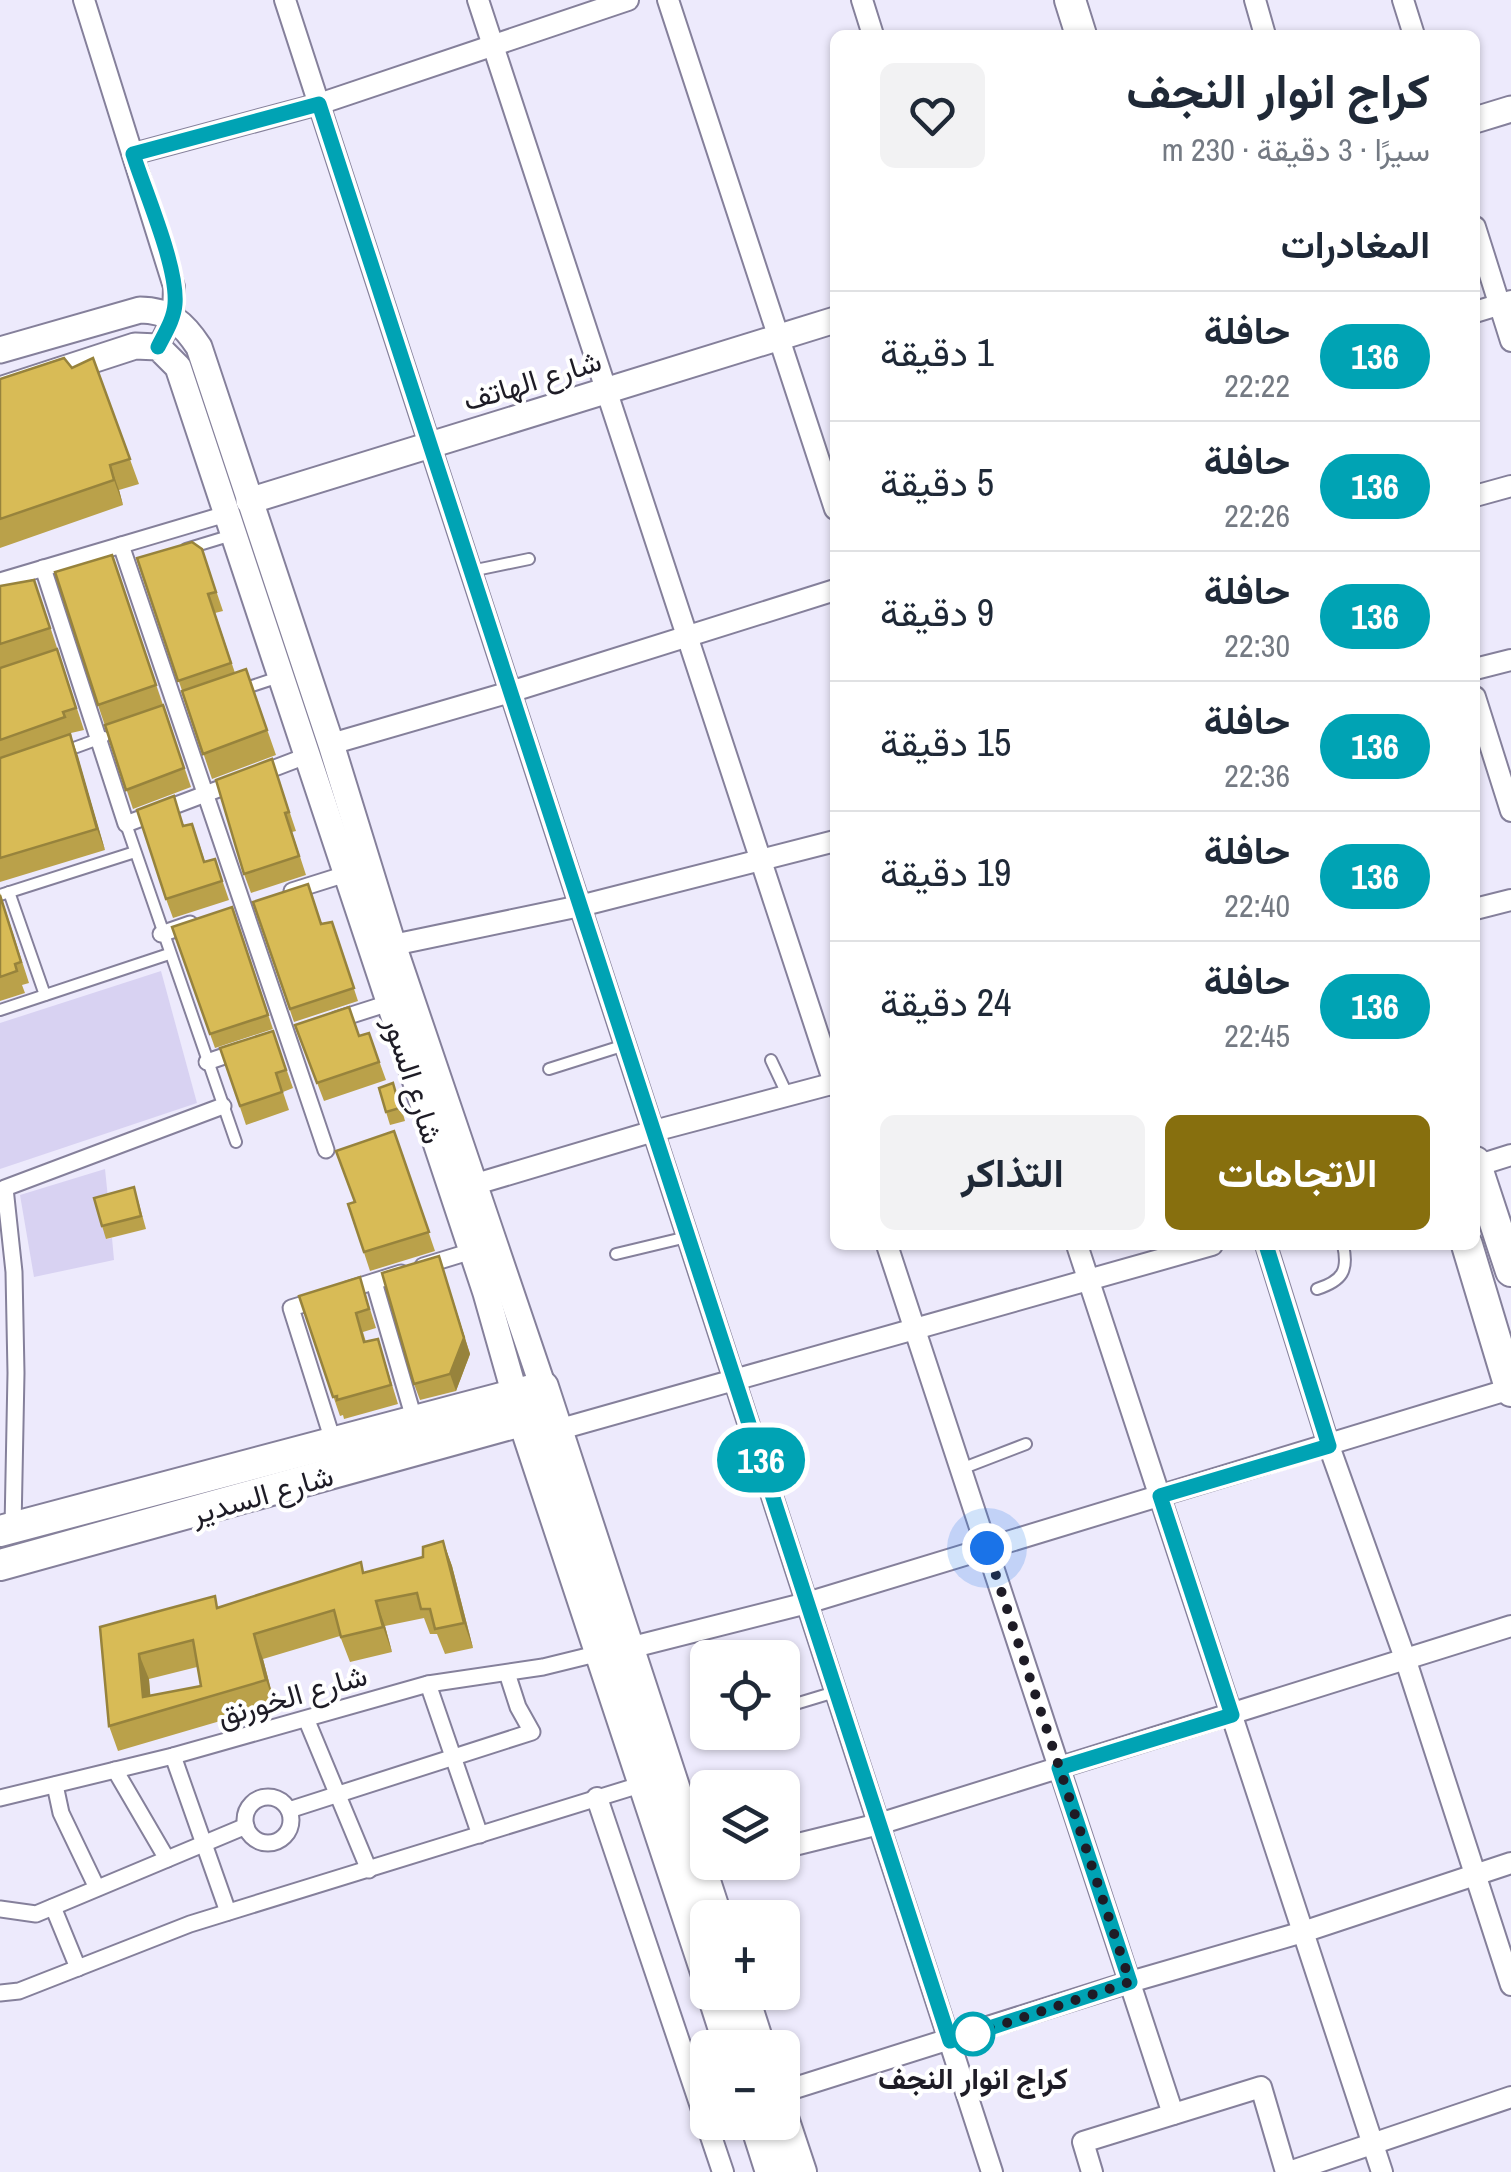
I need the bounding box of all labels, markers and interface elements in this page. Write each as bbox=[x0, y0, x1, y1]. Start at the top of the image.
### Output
text: كراج انوار النجف bbox=[1126, 58, 1430, 123]
button: heart bbox=[880, 63, 985, 168]
text: سيرًا · 3 دقيقة · 230 m bbox=[1162, 128, 1430, 171]
text: المغادرات bbox=[1281, 219, 1430, 270]
text: حافلة bbox=[1204, 305, 1290, 356]
text: 1 دقيقة bbox=[880, 327, 994, 378]
text: 136 bbox=[1351, 333, 1399, 380]
street label: شارع الهاتف bbox=[458, 340, 606, 421]
text: 22:22 bbox=[1224, 364, 1290, 407]
text: حافلة bbox=[1204, 435, 1290, 486]
text: 5 دقيقة bbox=[880, 457, 994, 508]
text: 136 bbox=[1351, 463, 1399, 510]
text: 22:26 bbox=[1224, 494, 1290, 537]
text: حافلة bbox=[1204, 565, 1290, 616]
text: 9 دقيقة bbox=[880, 587, 994, 638]
text: 136 bbox=[1351, 593, 1399, 640]
text: 22:30 bbox=[1224, 624, 1290, 667]
text: حافلة bbox=[1204, 695, 1290, 746]
text: 15 دقيقة bbox=[880, 717, 1011, 768]
text: 136 bbox=[1351, 723, 1399, 770]
text: 22:36 bbox=[1224, 754, 1290, 797]
text: حافلة bbox=[1204, 825, 1290, 876]
text: 19 دقيقة bbox=[880, 847, 1011, 898]
text: 136 bbox=[1351, 853, 1399, 900]
text: 22:40 bbox=[1224, 884, 1290, 927]
text: حافلة bbox=[1204, 955, 1290, 1006]
text: 24 دقيقة bbox=[880, 977, 1011, 1028]
text: 136 bbox=[1351, 983, 1399, 1030]
street label: شارع السور bbox=[373, 1010, 453, 1149]
text: 22:45 bbox=[1224, 1014, 1290, 1057]
button: التذاكر bbox=[880, 1115, 1145, 1230]
button: الاتجاهات bbox=[1165, 1115, 1430, 1230]
line badge: 136 bbox=[704, 1428, 818, 1492]
text: 136 bbox=[737, 1437, 785, 1484]
street label: شارع السدير bbox=[185, 1455, 338, 1535]
your location bbox=[962, 1523, 1012, 1573]
map controls bbox=[690, 1640, 800, 2140]
button: locate bbox=[690, 1640, 800, 1750]
street label: شارع الخورنق bbox=[212, 1655, 372, 1736]
button: layers bbox=[690, 1770, 800, 1880]
button: + bbox=[690, 1900, 800, 2010]
marker: كراج انوار النجف bbox=[952, 2013, 994, 2055]
button: − bbox=[690, 2030, 800, 2140]
place label: كراج انوار النجف bbox=[878, 2058, 1068, 2099]

